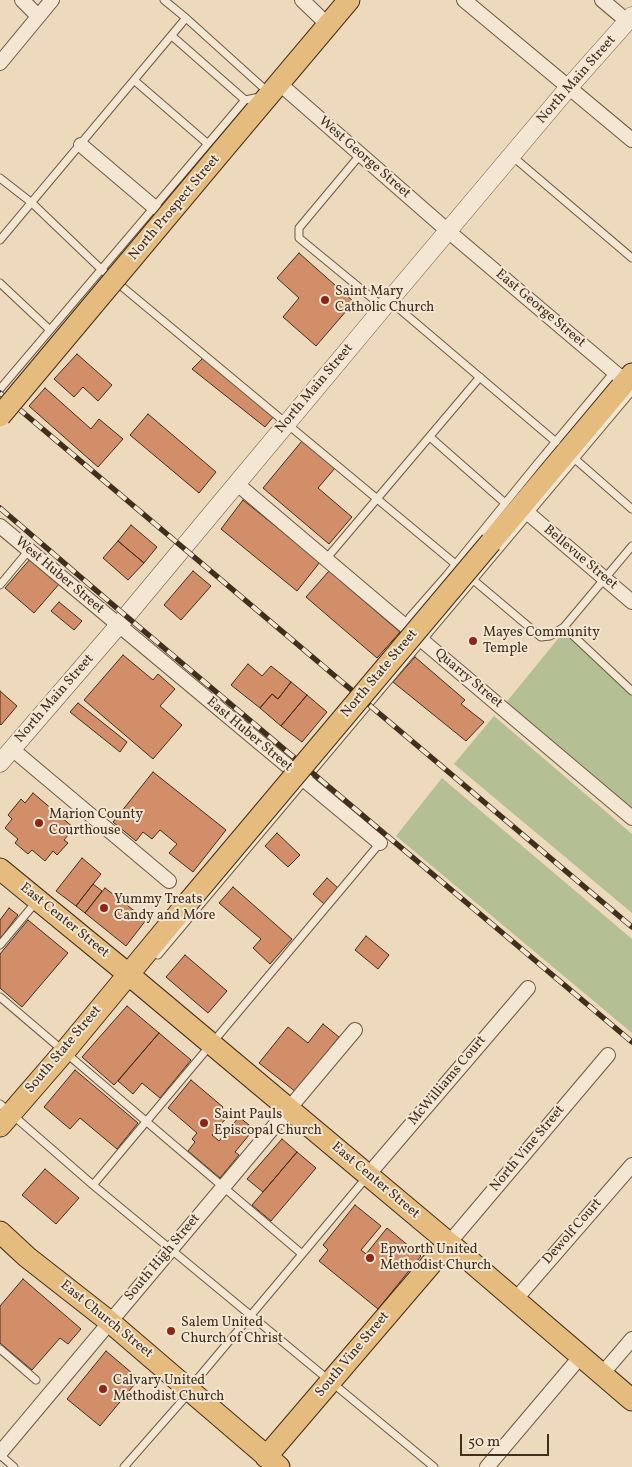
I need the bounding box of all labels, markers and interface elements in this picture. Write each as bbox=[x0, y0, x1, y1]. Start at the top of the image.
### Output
street label: North Main Street bbox=[534, 32, 620, 128]
street label: West George Street bbox=[314, 113, 414, 203]
street label: North Prospect Street bbox=[126, 152, 224, 264]
street label: East George Street bbox=[491, 266, 589, 352]
place label: Saint Mary Catholic Church bbox=[335, 284, 434, 316]
marker: Saint Mary Catholic Church bbox=[319, 294, 331, 306]
street label: North Main Street bbox=[273, 341, 357, 437]
street label: Bellevue Street bbox=[539, 522, 621, 594]
street label: West Huber Street bbox=[11, 534, 107, 618]
place label: Mayes Community Temple bbox=[483, 625, 600, 658]
street label: North State Street bbox=[338, 626, 422, 722]
marker: Mayes Community Temple bbox=[467, 635, 479, 647]
street label: Quarry Street bbox=[430, 646, 506, 712]
street label: North Main Street bbox=[12, 651, 98, 747]
street label: East Huber Street bbox=[203, 694, 295, 776]
place label: Marion County Courthouse bbox=[49, 807, 143, 840]
marker: Marion County Courthouse bbox=[33, 817, 45, 829]
street label: East Center Street bbox=[16, 880, 112, 962]
place label: Yummy Treats Candy and More bbox=[114, 892, 215, 924]
marker: Yummy Treats Candy and More bbox=[98, 902, 110, 914]
street label: South State Street bbox=[22, 1003, 106, 1097]
street label: McWilliams Court bbox=[406, 1033, 490, 1129]
street label: North Vine Street bbox=[487, 1102, 569, 1196]
place label: Saint Pauls Episcopal Church bbox=[214, 1107, 322, 1140]
marker: Saint Pauls Episcopal Church bbox=[198, 1117, 210, 1129]
street label: East Center Street bbox=[327, 1139, 423, 1223]
street label: Dewolf Court bbox=[540, 1196, 606, 1268]
street label: South High Street bbox=[122, 1211, 204, 1305]
place label: Epworth United Methodist Church bbox=[380, 1242, 491, 1274]
marker: Epworth United Methodist Church bbox=[364, 1252, 376, 1264]
street label: East Church Street bbox=[56, 1278, 156, 1362]
street label: South Vine Street bbox=[312, 1309, 394, 1401]
place label: Salem United Church of Christ bbox=[181, 1315, 283, 1348]
marker: Salem United Church of Christ bbox=[165, 1325, 177, 1337]
place label: Calvary United Methodist Church bbox=[113, 1373, 224, 1405]
marker: Calvary United Methodist Church bbox=[97, 1383, 109, 1395]
scale bar bbox=[462, 1424, 551, 1456]
text: 50 m bbox=[468, 1432, 500, 1453]

